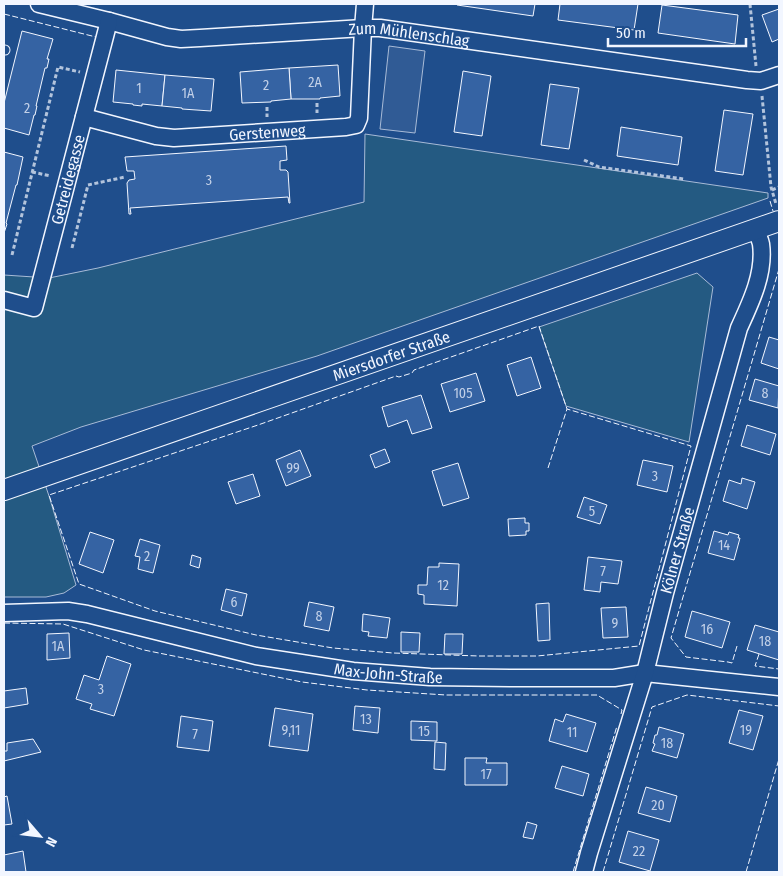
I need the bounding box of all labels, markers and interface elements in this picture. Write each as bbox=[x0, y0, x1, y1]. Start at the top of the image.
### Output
scale bar bbox=[608, 15, 746, 47]
street label: Zum Mühlenschlag bbox=[348, 18, 471, 50]
text: 50 m bbox=[616, 24, 646, 42]
house number: 2A bbox=[308, 74, 322, 91]
house number: 2 bbox=[263, 77, 269, 94]
house number: 1 bbox=[136, 80, 142, 97]
house number: 1A bbox=[182, 85, 195, 102]
house number: 2 bbox=[24, 100, 30, 117]
street label: Gerstenweg bbox=[228, 120, 307, 144]
street label: Getreidegasse bbox=[47, 132, 88, 226]
house number: 3 bbox=[206, 172, 212, 189]
street label: Miersdorfer Straße bbox=[330, 326, 453, 385]
house number: 105 bbox=[453, 385, 473, 402]
house number: 8 bbox=[762, 385, 769, 402]
house number: 99 bbox=[286, 460, 300, 477]
house number: 3 bbox=[652, 468, 658, 485]
house number: 5 bbox=[589, 503, 595, 520]
street label: Kölner Straße bbox=[656, 505, 698, 596]
house number: 14 bbox=[718, 537, 730, 554]
house number: 2 bbox=[144, 548, 150, 565]
house number: 7 bbox=[600, 563, 606, 580]
house number: 12 bbox=[437, 577, 449, 594]
house number: 6 bbox=[231, 594, 238, 611]
house number: 8 bbox=[316, 608, 323, 625]
house number: 9 bbox=[612, 615, 619, 632]
house number: 16 bbox=[701, 621, 713, 638]
house number: 18 bbox=[759, 633, 771, 650]
house number: 1A bbox=[52, 638, 65, 655]
street label: Max-John-Straße bbox=[333, 659, 443, 687]
house number: 3 bbox=[98, 681, 104, 698]
house number: 13 bbox=[360, 711, 372, 728]
house number: 9,11 bbox=[281, 722, 301, 739]
house number: 19 bbox=[740, 722, 752, 739]
house number: 15 bbox=[418, 723, 430, 740]
house number: 11 bbox=[567, 724, 577, 741]
house number: 7 bbox=[192, 726, 198, 743]
house number: 18 bbox=[661, 735, 673, 752]
house number: 17 bbox=[480, 766, 492, 783]
house number: 20 bbox=[651, 797, 665, 814]
north arrow bbox=[15, 811, 65, 861]
text: N bbox=[42, 834, 61, 850]
house number: 22 bbox=[633, 843, 645, 860]

